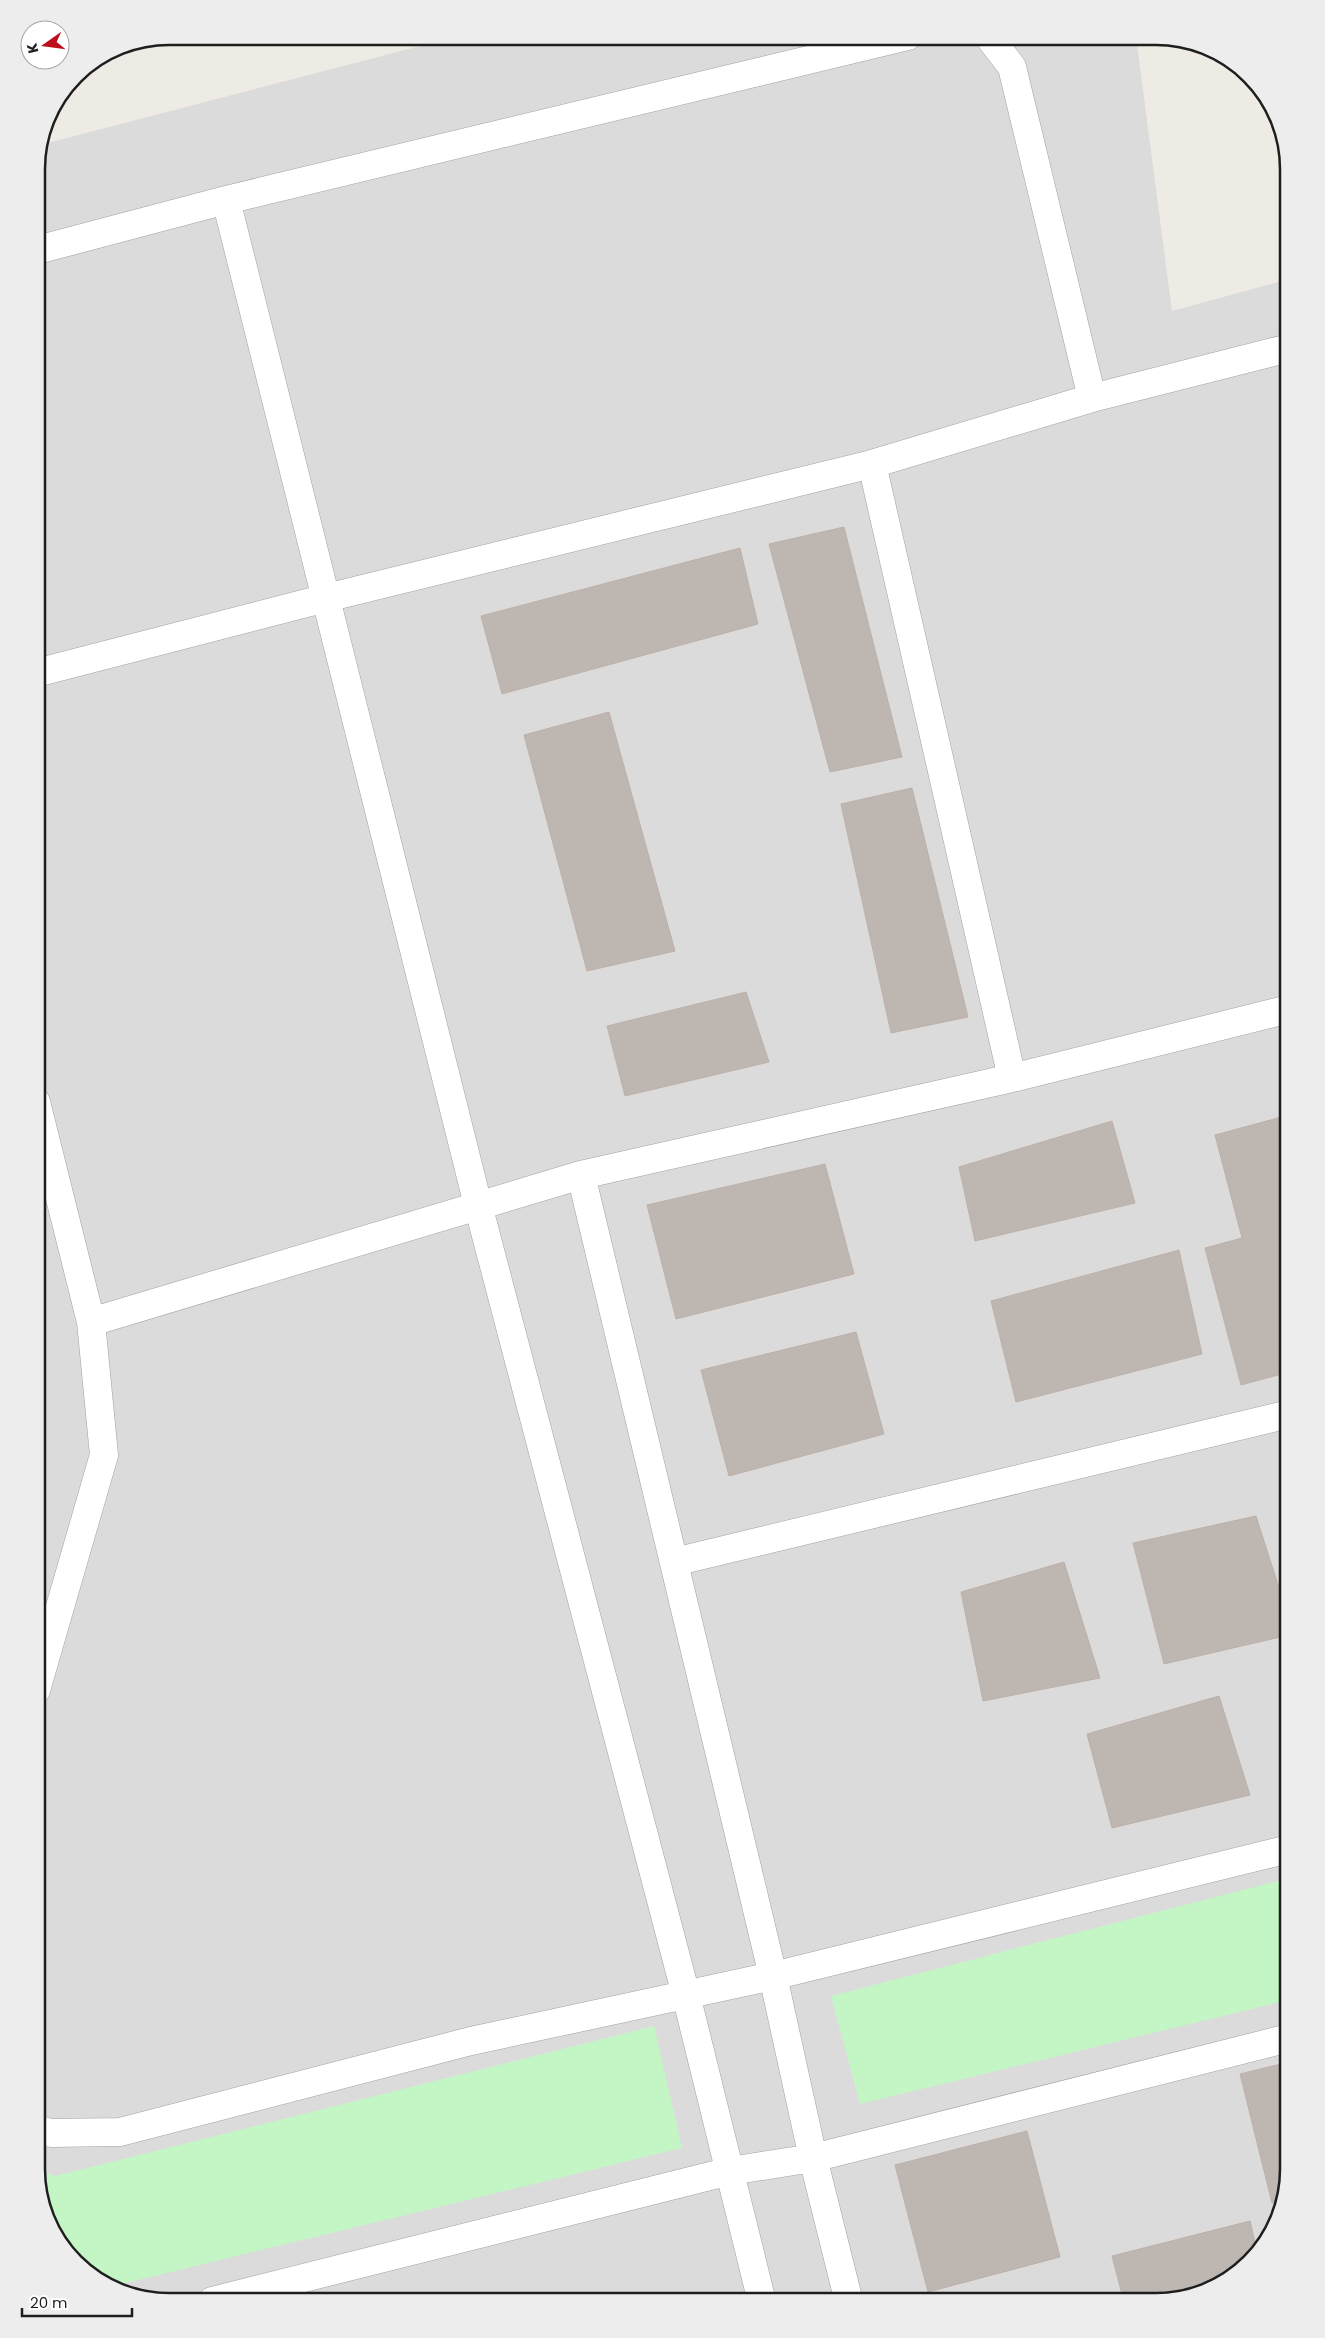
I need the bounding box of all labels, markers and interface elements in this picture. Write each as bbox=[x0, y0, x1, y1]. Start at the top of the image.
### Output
north arrow bbox=[20, 20, 70, 70]
text: K bbox=[21, 41, 43, 55]
scale bar bbox=[22, 2286, 132, 2318]
text: 20 m bbox=[30, 2292, 68, 2313]

